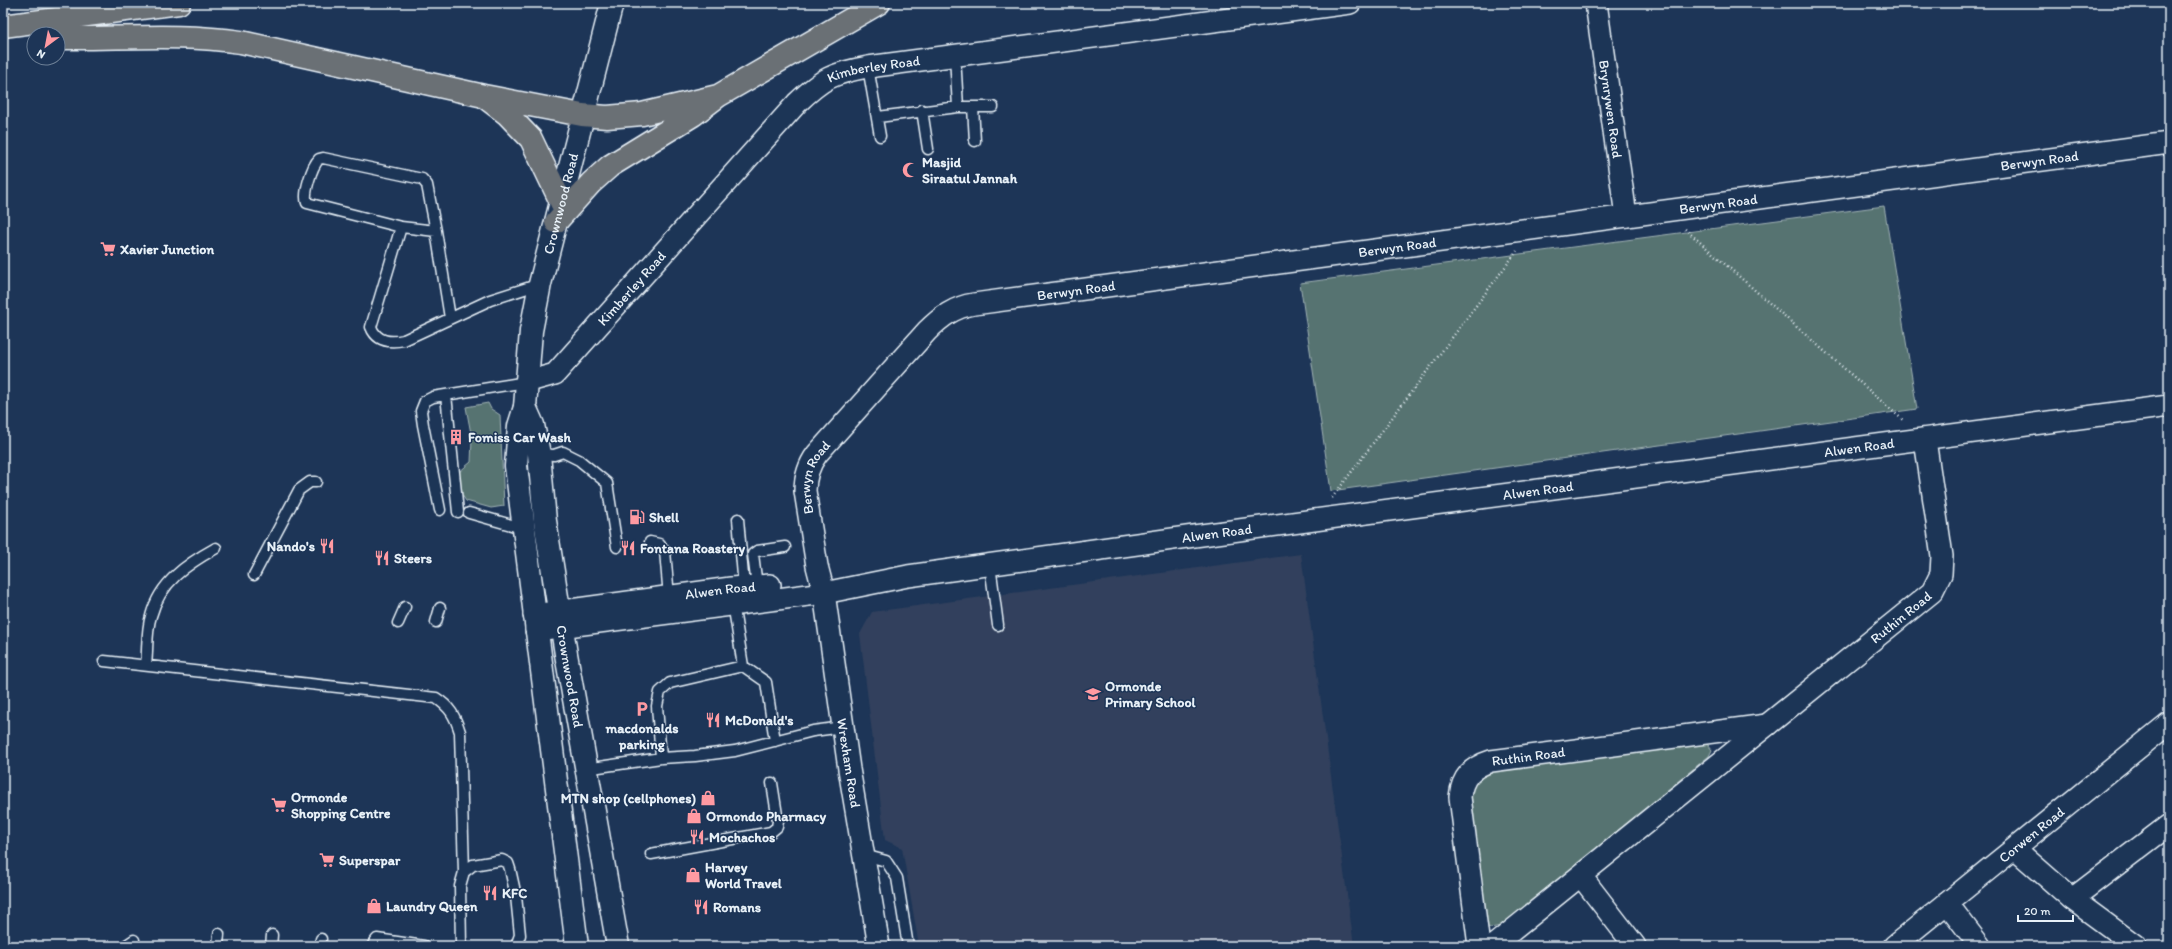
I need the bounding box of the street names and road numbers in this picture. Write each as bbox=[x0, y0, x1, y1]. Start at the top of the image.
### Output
street label: Kimberley Road bbox=[824, 52, 921, 87]
street label: Brynrywen Road bbox=[1595, 59, 1626, 160]
street label: Berwyn Road bbox=[1999, 147, 2080, 175]
street label: Crownwood Road bbox=[540, 151, 582, 256]
street label: Berwyn Road bbox=[1678, 190, 1759, 218]
street label: Berwyn Road bbox=[1357, 234, 1438, 261]
street label: Kimberley Road bbox=[594, 247, 670, 329]
street label: Berwyn Road bbox=[1036, 277, 1117, 304]
street label: Alwen Road bbox=[1823, 435, 1896, 461]
street label: Berwyn Road bbox=[797, 437, 834, 515]
street label: Alwen Road bbox=[1502, 477, 1575, 504]
street label: Alwen Road bbox=[1181, 520, 1254, 547]
street label: Alwen Road bbox=[684, 578, 756, 603]
street label: Ruthin Road bbox=[1867, 587, 1936, 647]
street label: Crownwood Road bbox=[553, 624, 587, 729]
street label: Wrexham Road bbox=[833, 717, 864, 810]
street label: Ruthin Road bbox=[1491, 743, 1567, 770]
street label: Corwen Road bbox=[1995, 803, 2068, 867]

